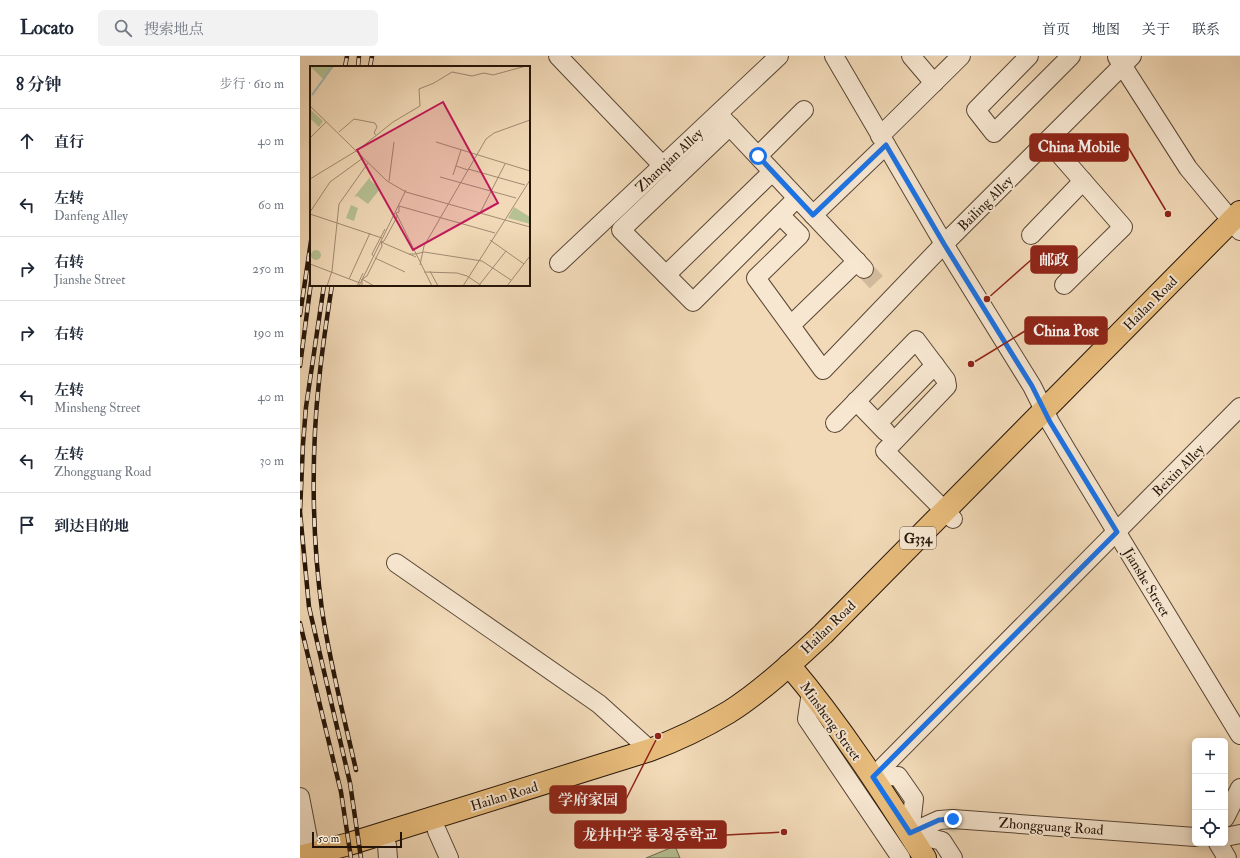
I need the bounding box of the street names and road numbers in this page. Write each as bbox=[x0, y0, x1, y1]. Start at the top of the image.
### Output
street label: Zhanqian Alley bbox=[632, 124, 708, 197]
street label: Bailing Alley bbox=[954, 172, 1018, 235]
street label: Hailan Road bbox=[1120, 273, 1181, 334]
street label: Beixin Alley bbox=[1149, 440, 1209, 501]
road number: G334 bbox=[900, 527, 936, 549]
street label: Jianshe Street bbox=[1119, 544, 1174, 620]
street label: Hailan Road bbox=[797, 597, 859, 658]
street label: Minsheng Street bbox=[796, 679, 865, 764]
street label: Hailan Road bbox=[468, 778, 540, 815]
street label: Zhongguang Road bbox=[998, 814, 1104, 839]

